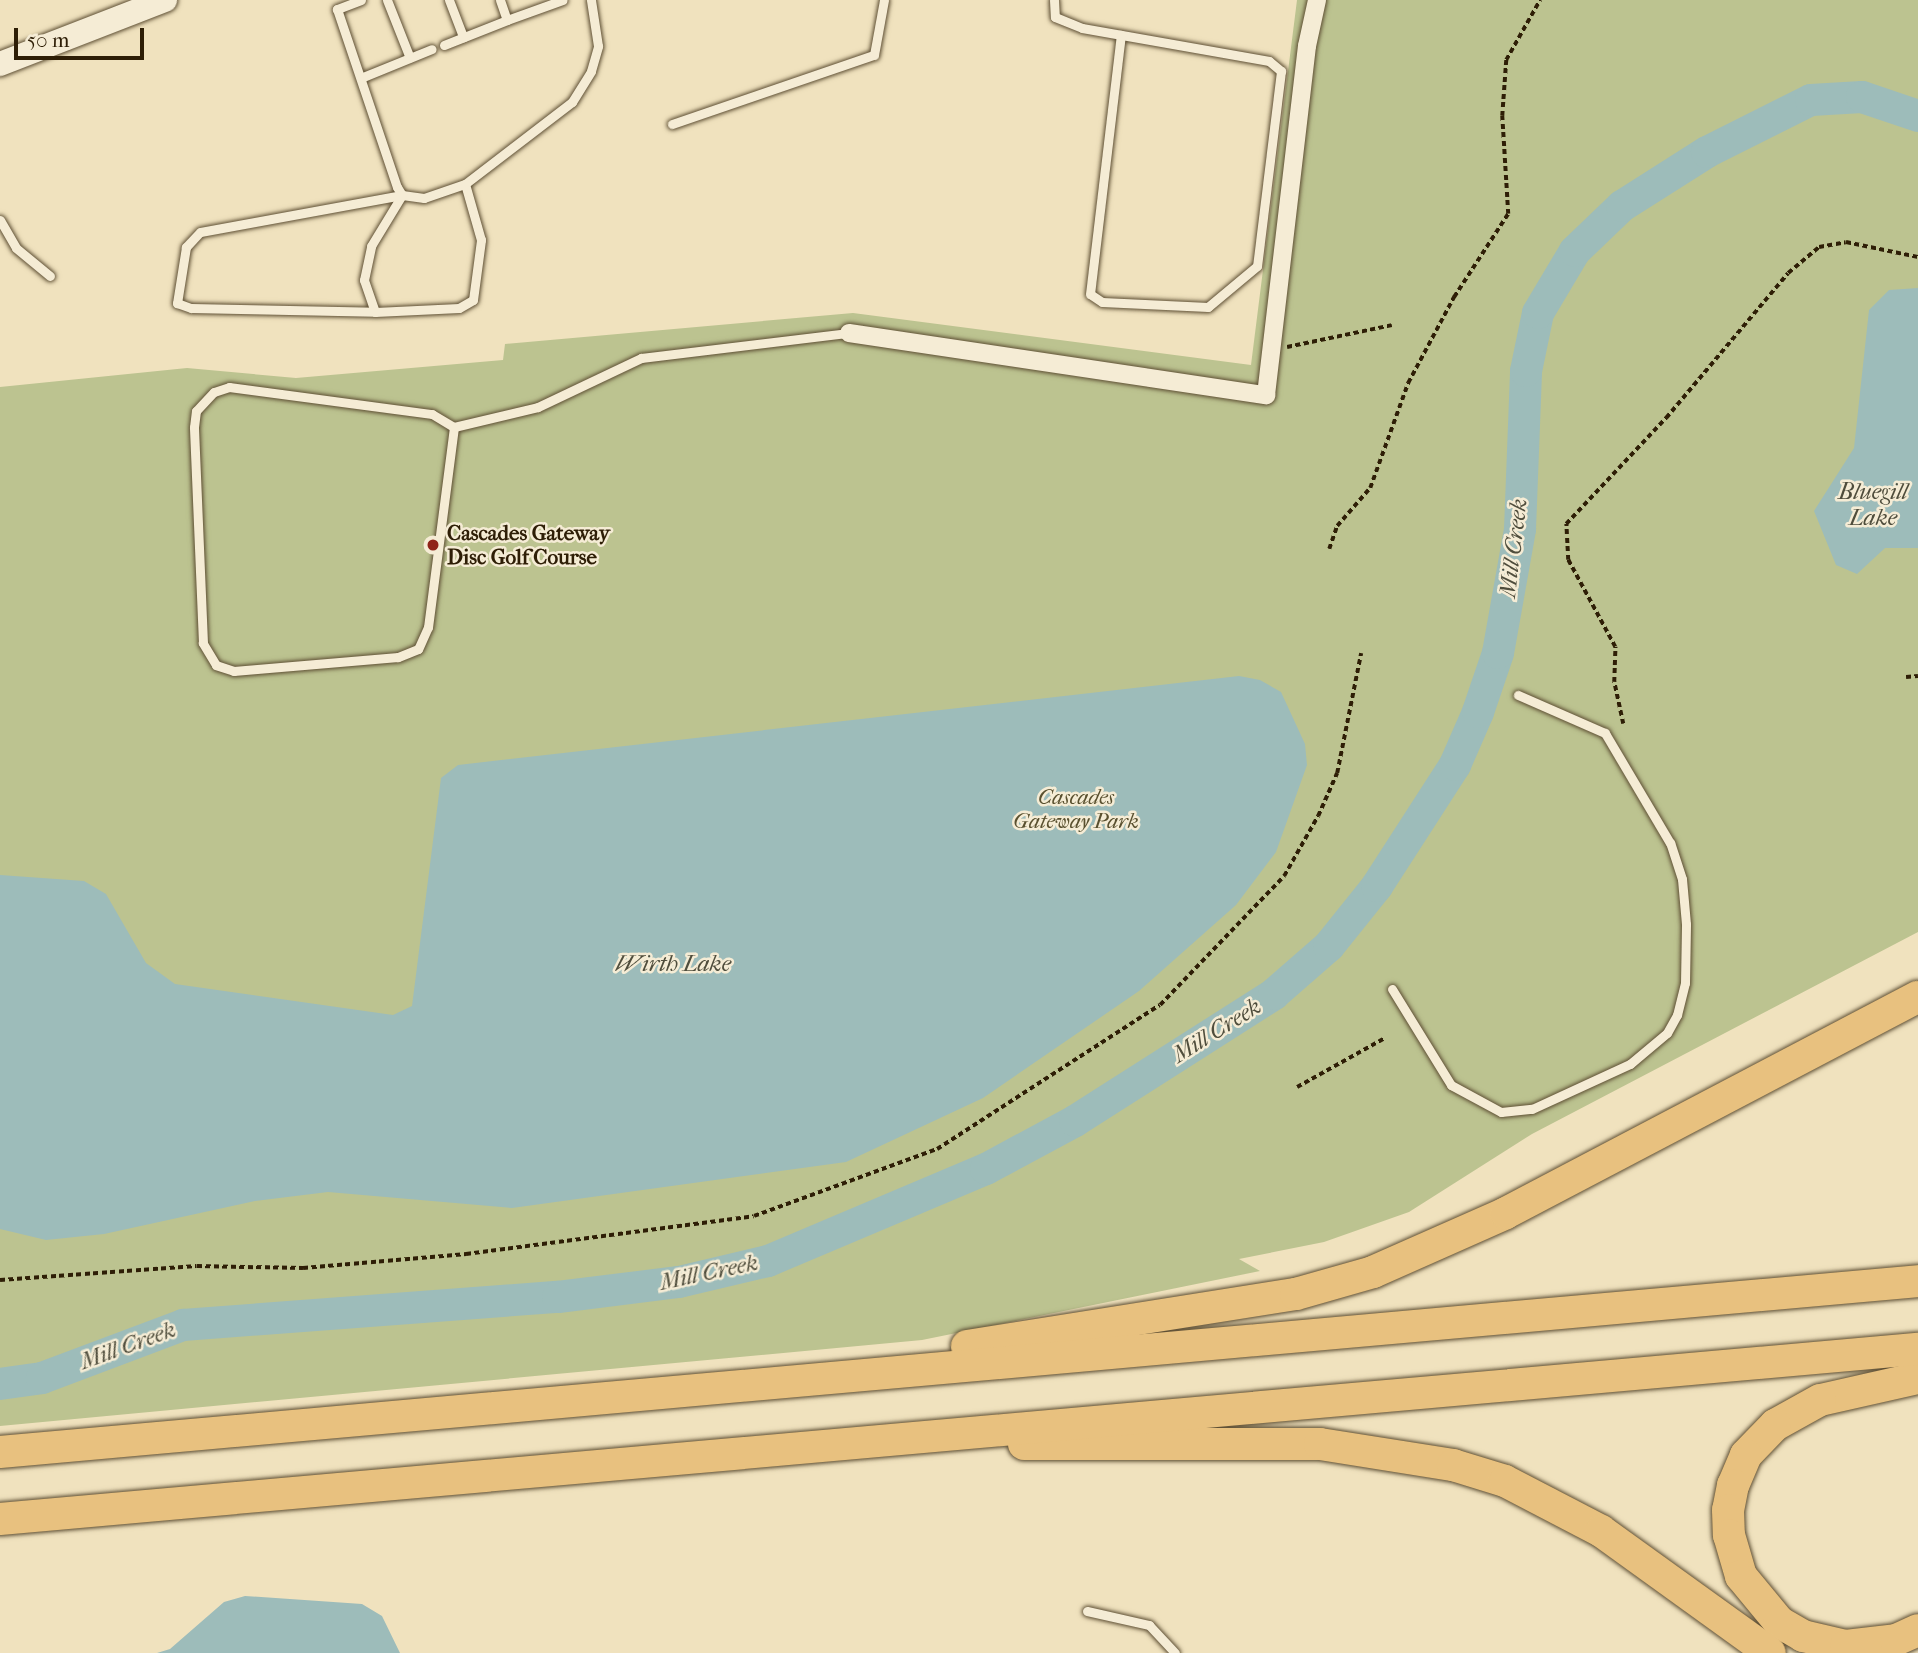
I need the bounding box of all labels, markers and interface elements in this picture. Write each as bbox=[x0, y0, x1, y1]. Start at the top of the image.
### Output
scale bar bbox=[18, 14, 147, 58]
text: 50 m bbox=[27, 28, 70, 52]
water label: Bluegill Lake bbox=[1838, 478, 1908, 532]
water label: Mill Creek bbox=[1494, 497, 1534, 599]
place label: Cascades Gateway Disc Golf Course bbox=[447, 520, 610, 570]
marker: Cascades Gateway Disc Golf Course bbox=[425, 537, 441, 553]
park label: Cascades Gateway Park bbox=[1013, 784, 1139, 834]
water label: Wirth Lake bbox=[615, 950, 731, 978]
water label: Mill Creek bbox=[1168, 993, 1266, 1069]
water label: Mill Creek bbox=[657, 1249, 761, 1297]
water label: Mill Creek bbox=[77, 1316, 179, 1376]

